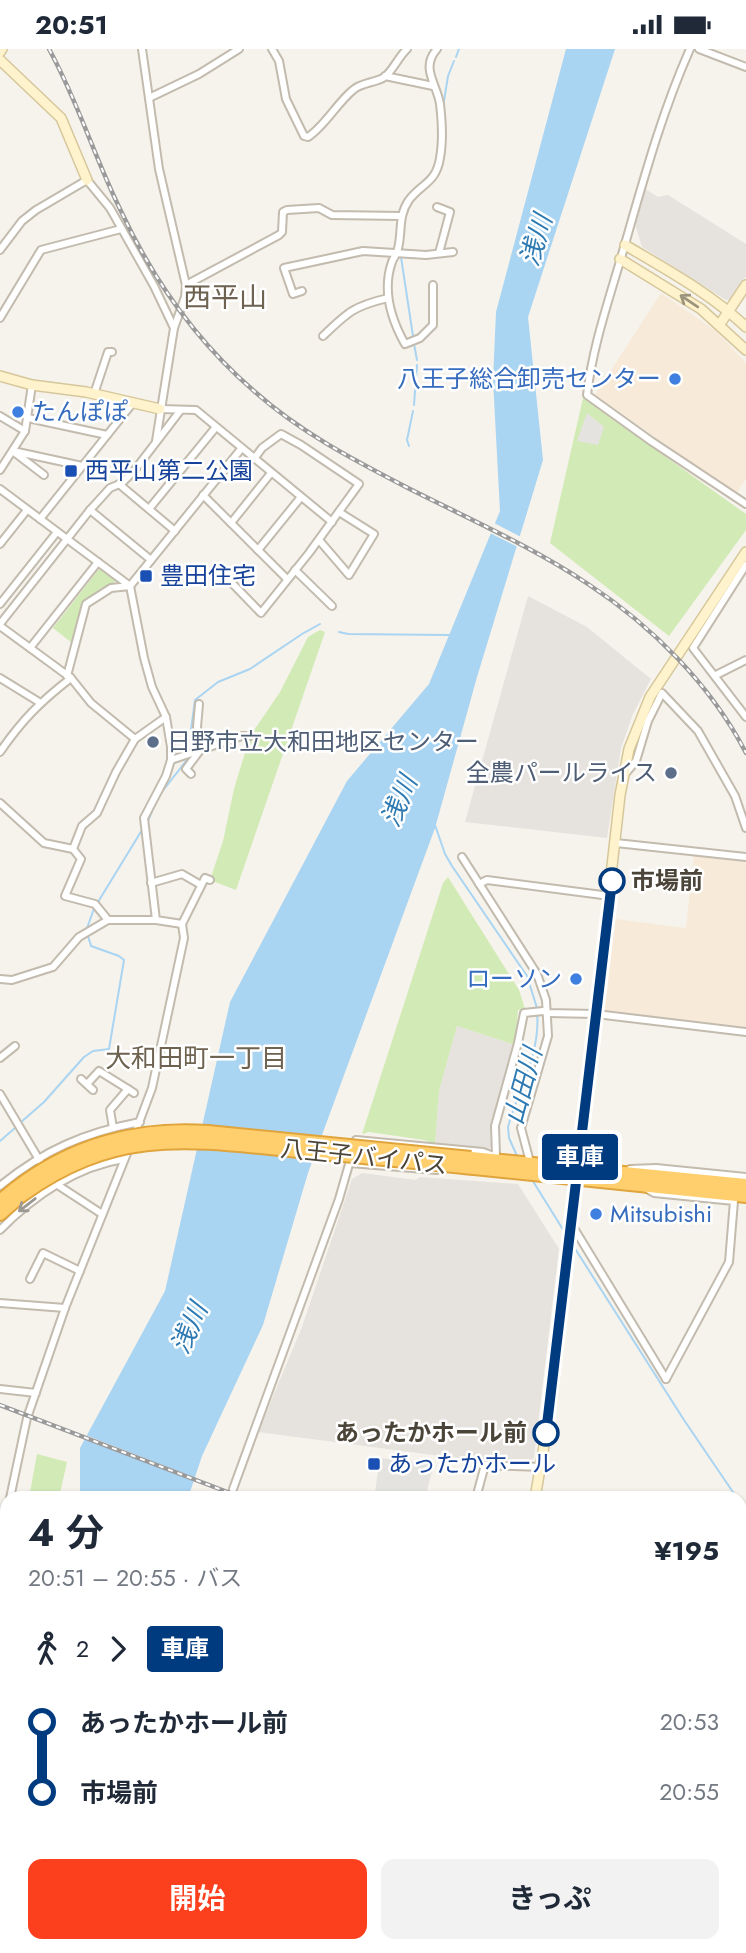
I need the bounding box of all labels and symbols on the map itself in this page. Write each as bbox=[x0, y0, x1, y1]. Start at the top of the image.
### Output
water label: 浅川 bbox=[510, 207, 563, 270]
district label: 西平山 bbox=[183, 277, 267, 318]
one-way arrow bbox=[679, 294, 699, 308]
place label: 八王子総合卸売センター bbox=[397, 361, 661, 396]
marker: 八王子総合卸売センター bbox=[667, 371, 683, 387]
place label: たんぽぽ bbox=[32, 394, 128, 429]
marker: たんぽぽ bbox=[10, 404, 26, 420]
place label: 西平山第二公園 bbox=[85, 453, 253, 488]
marker: 西平山第二公園 bbox=[63, 463, 79, 479]
place label: 豊田住宅 bbox=[160, 558, 256, 593]
marker: 豊田住宅 bbox=[138, 568, 154, 584]
place label: 日野市立大和田地区センター bbox=[167, 724, 479, 759]
marker: 日野市立大和田地区センター bbox=[145, 734, 161, 750]
place label: 全農パールライス bbox=[466, 755, 657, 790]
marker: 全農パールライス bbox=[663, 765, 679, 781]
water label: 浅川 bbox=[371, 767, 428, 832]
place label: 市場前 bbox=[631, 863, 703, 898]
marker: 市場前 bbox=[599, 868, 625, 894]
place label: ローソン bbox=[466, 961, 562, 996]
marker: ローソン bbox=[568, 971, 584, 987]
district label: 大和田町一丁目 bbox=[105, 1039, 287, 1077]
water label: 山田川 bbox=[495, 1041, 552, 1129]
street label: 八王子バイパス bbox=[279, 1130, 449, 1183]
line badge: 車庫 bbox=[548, 1134, 612, 1180]
place label: Mitsubishi bbox=[610, 1196, 712, 1231]
one-way arrow bbox=[18, 1198, 37, 1213]
marker: Mitsubishi bbox=[588, 1206, 604, 1222]
water label: 浅川 bbox=[161, 1294, 218, 1359]
place label: あったかホール前 bbox=[335, 1415, 527, 1450]
marker: あったかホール前 bbox=[533, 1420, 559, 1446]
place label: あったかホール bbox=[388, 1446, 556, 1481]
marker: あったかホール bbox=[366, 1456, 382, 1472]

